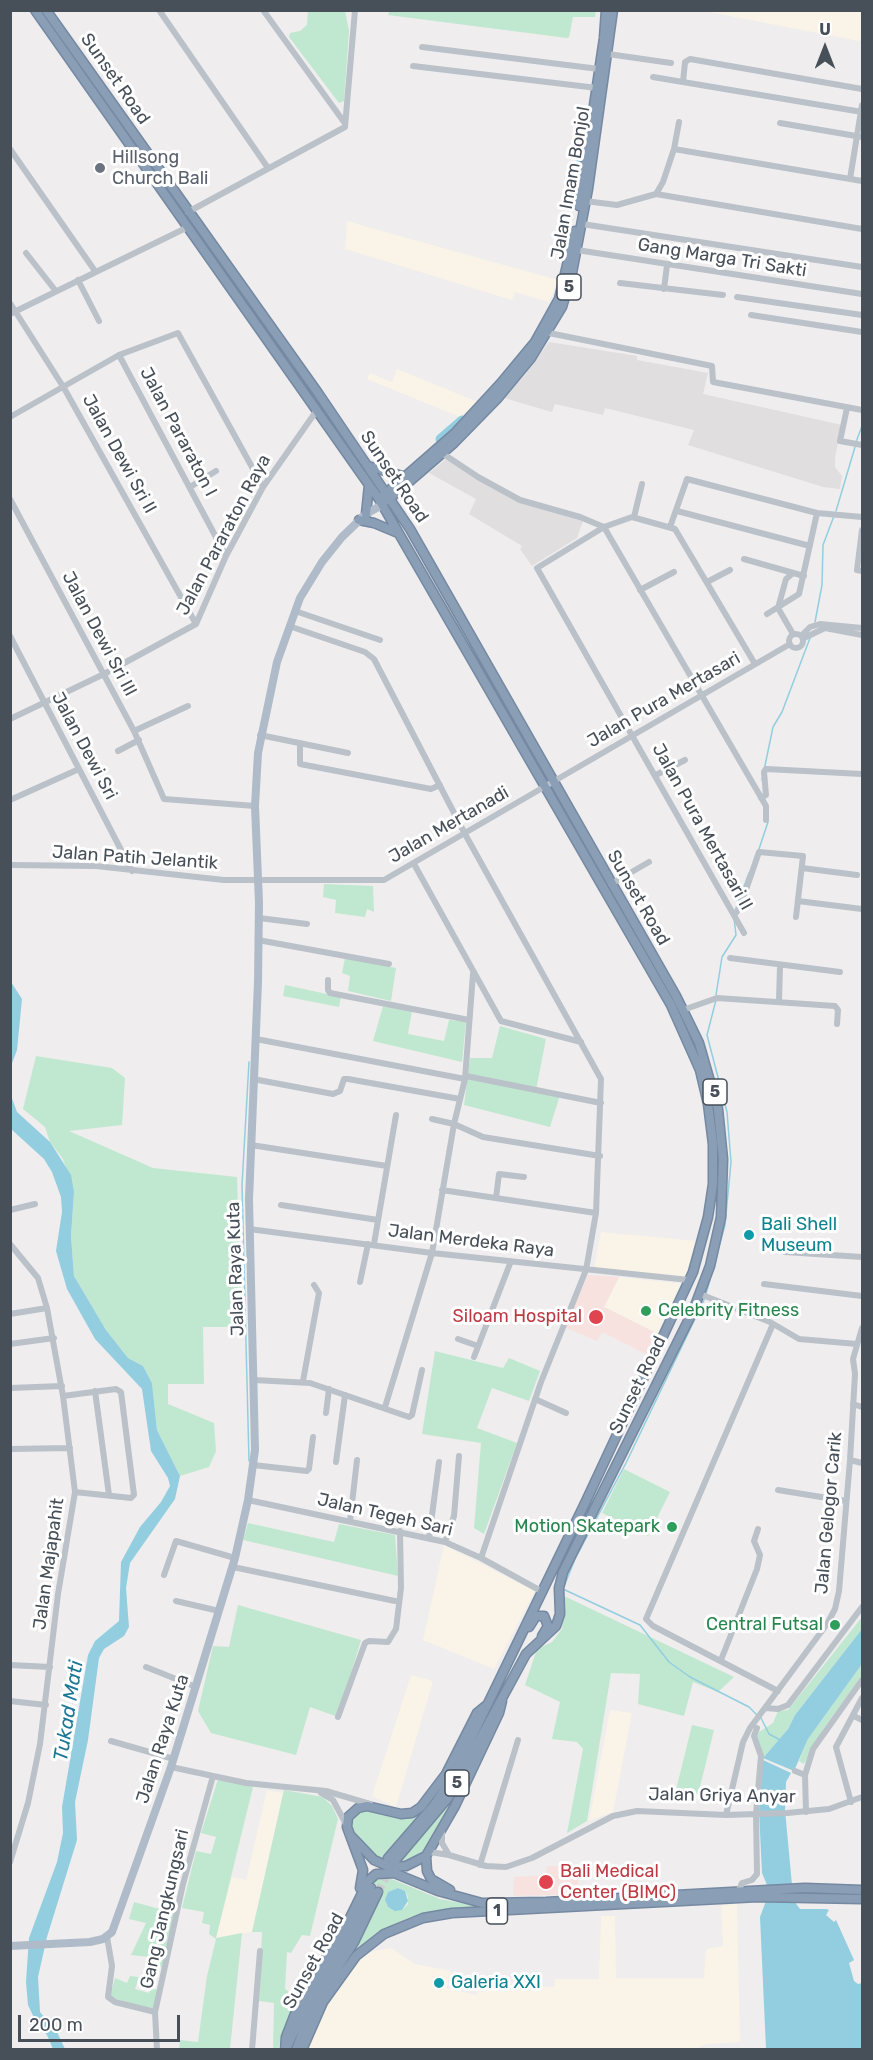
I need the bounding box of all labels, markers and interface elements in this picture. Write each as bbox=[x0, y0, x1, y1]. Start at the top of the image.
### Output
north arrow bbox=[795, 18, 855, 78]
text: U bbox=[819, 20, 831, 39]
street label: Sunset Road bbox=[76, 29, 154, 129]
street label: Jalan Imam Bonjol bbox=[547, 105, 595, 261]
place label: Hillsong Church Bali bbox=[112, 147, 208, 190]
marker: Hillsong Church Bali bbox=[93, 161, 107, 175]
street label: Gang Marga Tri Sakti bbox=[636, 234, 808, 282]
road number: 5 bbox=[557, 274, 581, 300]
street label: Jalan Pararaton I bbox=[135, 364, 221, 500]
street label: Jalan Dewi Sri II bbox=[77, 391, 161, 517]
street label: Sunset Road bbox=[355, 427, 433, 527]
street label: Jalan Pararaton Raya bbox=[172, 451, 276, 619]
street label: Jalan Dewi Sri III bbox=[57, 568, 141, 700]
street label: Jalan Pura Mertasari bbox=[584, 647, 744, 753]
street label: Jalan Dewi Sri bbox=[47, 689, 121, 803]
street label: Jalan Pura Mertasari II bbox=[647, 740, 757, 914]
street label: Jalan Mertanadi bbox=[385, 782, 513, 868]
street label: Jalan Patih Jelantik bbox=[51, 841, 219, 875]
street label: Sunset Road bbox=[602, 847, 674, 949]
road number: 5 bbox=[703, 1079, 727, 1105]
street label: Jalan Raya Kuta bbox=[223, 1201, 249, 1337]
place label: Bali Shell Museum bbox=[761, 1214, 837, 1256]
street label: Jalan Merdeka Raya bbox=[387, 1220, 555, 1262]
marker: Bali Shell Museum bbox=[742, 1228, 756, 1242]
place label: Celebrity Fitness bbox=[658, 1300, 799, 1322]
marker: Celebrity Fitness bbox=[639, 1304, 653, 1318]
place label: Siloam Hospital bbox=[453, 1306, 582, 1328]
marker: Siloam Hospital bbox=[587, 1308, 605, 1326]
street label: Sunset Road bbox=[605, 1333, 671, 1437]
street label: Jalan Gelogor Carik bbox=[811, 1431, 847, 1595]
street label: Jalan Tegeh Sari bbox=[315, 1489, 455, 1541]
street label: Jalan Majapahit bbox=[29, 1497, 69, 1631]
place label: Motion Skatepark bbox=[514, 1516, 660, 1538]
marker: Motion Skatepark bbox=[665, 1520, 679, 1534]
place label: Central Futsal bbox=[706, 1614, 823, 1636]
marker: Central Futsal bbox=[828, 1618, 842, 1632]
water label: Tukad Mati bbox=[49, 1659, 89, 1763]
street label: Jalan Raya Kuta bbox=[132, 1672, 194, 1806]
road number: 5 bbox=[445, 1770, 469, 1796]
street label: Jalan Griya Anyar bbox=[648, 1784, 796, 1808]
street label: Gang Jangkungsari bbox=[136, 1827, 194, 1991]
place label: Bali Medical Center (BIMC) bbox=[560, 1861, 676, 1904]
marker: Bali Medical Center (BIMC) bbox=[537, 1873, 555, 1891]
road number: 1 bbox=[486, 1898, 508, 1924]
street label: Sunset Road bbox=[279, 1909, 349, 2013]
place label: Galeria XXI bbox=[451, 1972, 541, 1994]
marker: Galeria XXI bbox=[432, 1976, 446, 1990]
scale bar bbox=[21, 2003, 183, 2041]
text: 200 m bbox=[29, 2014, 83, 2036]

